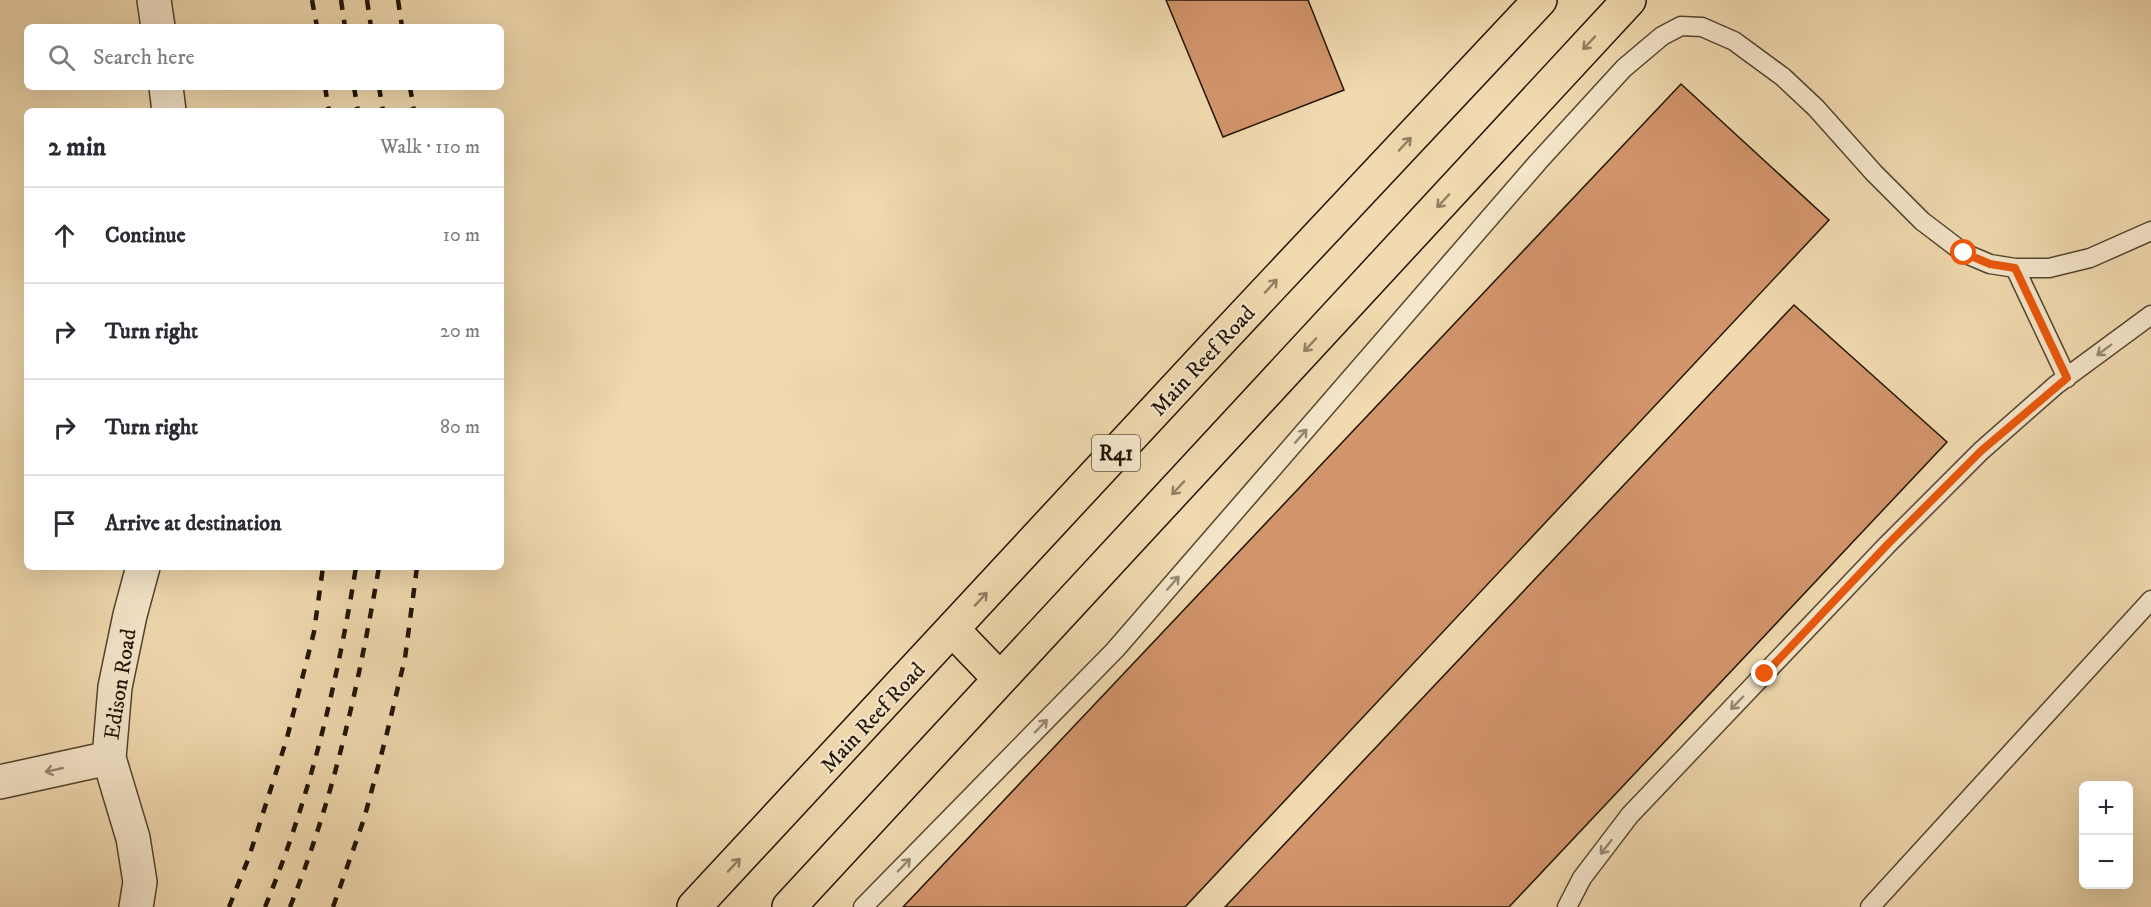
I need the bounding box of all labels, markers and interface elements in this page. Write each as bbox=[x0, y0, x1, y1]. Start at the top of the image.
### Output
search box bbox=[24, 24, 504, 90]
one-way arrow bbox=[1582, 35, 1596, 50]
icon: search bbox=[45, 41, 78, 74]
text: Search here bbox=[93, 44, 195, 71]
text: 2 min bbox=[48, 131, 106, 164]
text: Walk · 110 m bbox=[380, 135, 480, 160]
one-way arrow bbox=[1397, 137, 1412, 152]
one-way arrow bbox=[1435, 194, 1450, 209]
icon: ahead bbox=[48, 219, 81, 252]
text: Continue bbox=[105, 222, 186, 249]
text: 10 m bbox=[443, 223, 480, 248]
route start bbox=[1950, 239, 1976, 265]
one-way arrow bbox=[1264, 279, 1278, 294]
street label: Main Reef Road bbox=[1145, 300, 1261, 422]
icon: right bbox=[48, 315, 81, 348]
text: Turn right bbox=[105, 318, 198, 345]
text: 20 m bbox=[440, 319, 480, 344]
one-way arrow bbox=[1303, 337, 1317, 352]
one-way arrow bbox=[2097, 344, 2113, 357]
icon: right bbox=[48, 411, 81, 444]
text: Turn right bbox=[105, 414, 198, 441]
text: 80 m bbox=[440, 415, 480, 440]
one-way arrow bbox=[1294, 429, 1308, 444]
road number: R41 bbox=[1092, 435, 1140, 471]
one-way arrow bbox=[1170, 480, 1185, 495]
icon: arrive bbox=[48, 507, 81, 540]
text: Arrive at destination bbox=[105, 510, 282, 537]
one-way arrow bbox=[1166, 576, 1180, 591]
one-way arrow bbox=[974, 591, 988, 606]
street label: Edison Road bbox=[98, 627, 143, 742]
street label: Main Reef Road bbox=[815, 657, 931, 779]
route end bbox=[1751, 660, 1777, 686]
one-way arrow bbox=[1730, 696, 1745, 711]
one-way arrow bbox=[1033, 719, 1048, 734]
one-way arrow bbox=[45, 765, 65, 776]
map controls bbox=[2079, 781, 2133, 889]
button: + bbox=[2079, 781, 2133, 835]
button: − bbox=[2079, 835, 2133, 889]
one-way arrow bbox=[1599, 839, 1612, 855]
one-way arrow bbox=[727, 857, 741, 872]
one-way arrow bbox=[897, 858, 911, 873]

